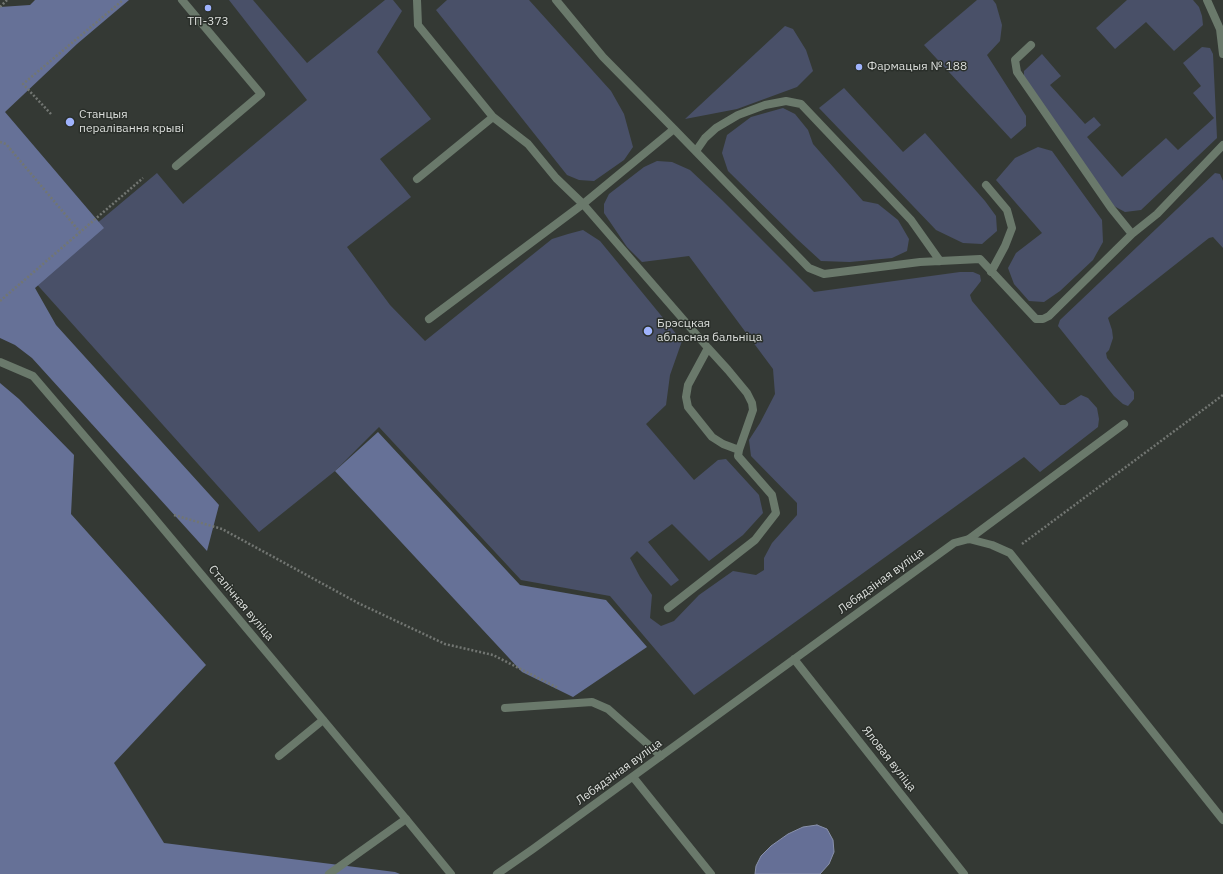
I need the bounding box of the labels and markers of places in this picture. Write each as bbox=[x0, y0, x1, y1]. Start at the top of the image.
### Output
marker: ТП-373 bbox=[203, 3, 213, 13]
place label: ТП-373 bbox=[187, 15, 229, 29]
place label: Фармацыя № 188 bbox=[867, 60, 967, 74]
marker: Фармацыя № 188 bbox=[854, 62, 864, 72]
place label: Станцыя пералівання крыві bbox=[79, 108, 184, 136]
marker: Станцыя пералівання крыві bbox=[64, 116, 76, 128]
place label: Брэсцкая абласная бальніца bbox=[657, 317, 762, 345]
marker: Брэсцкая абласная бальніца bbox=[642, 325, 654, 337]

